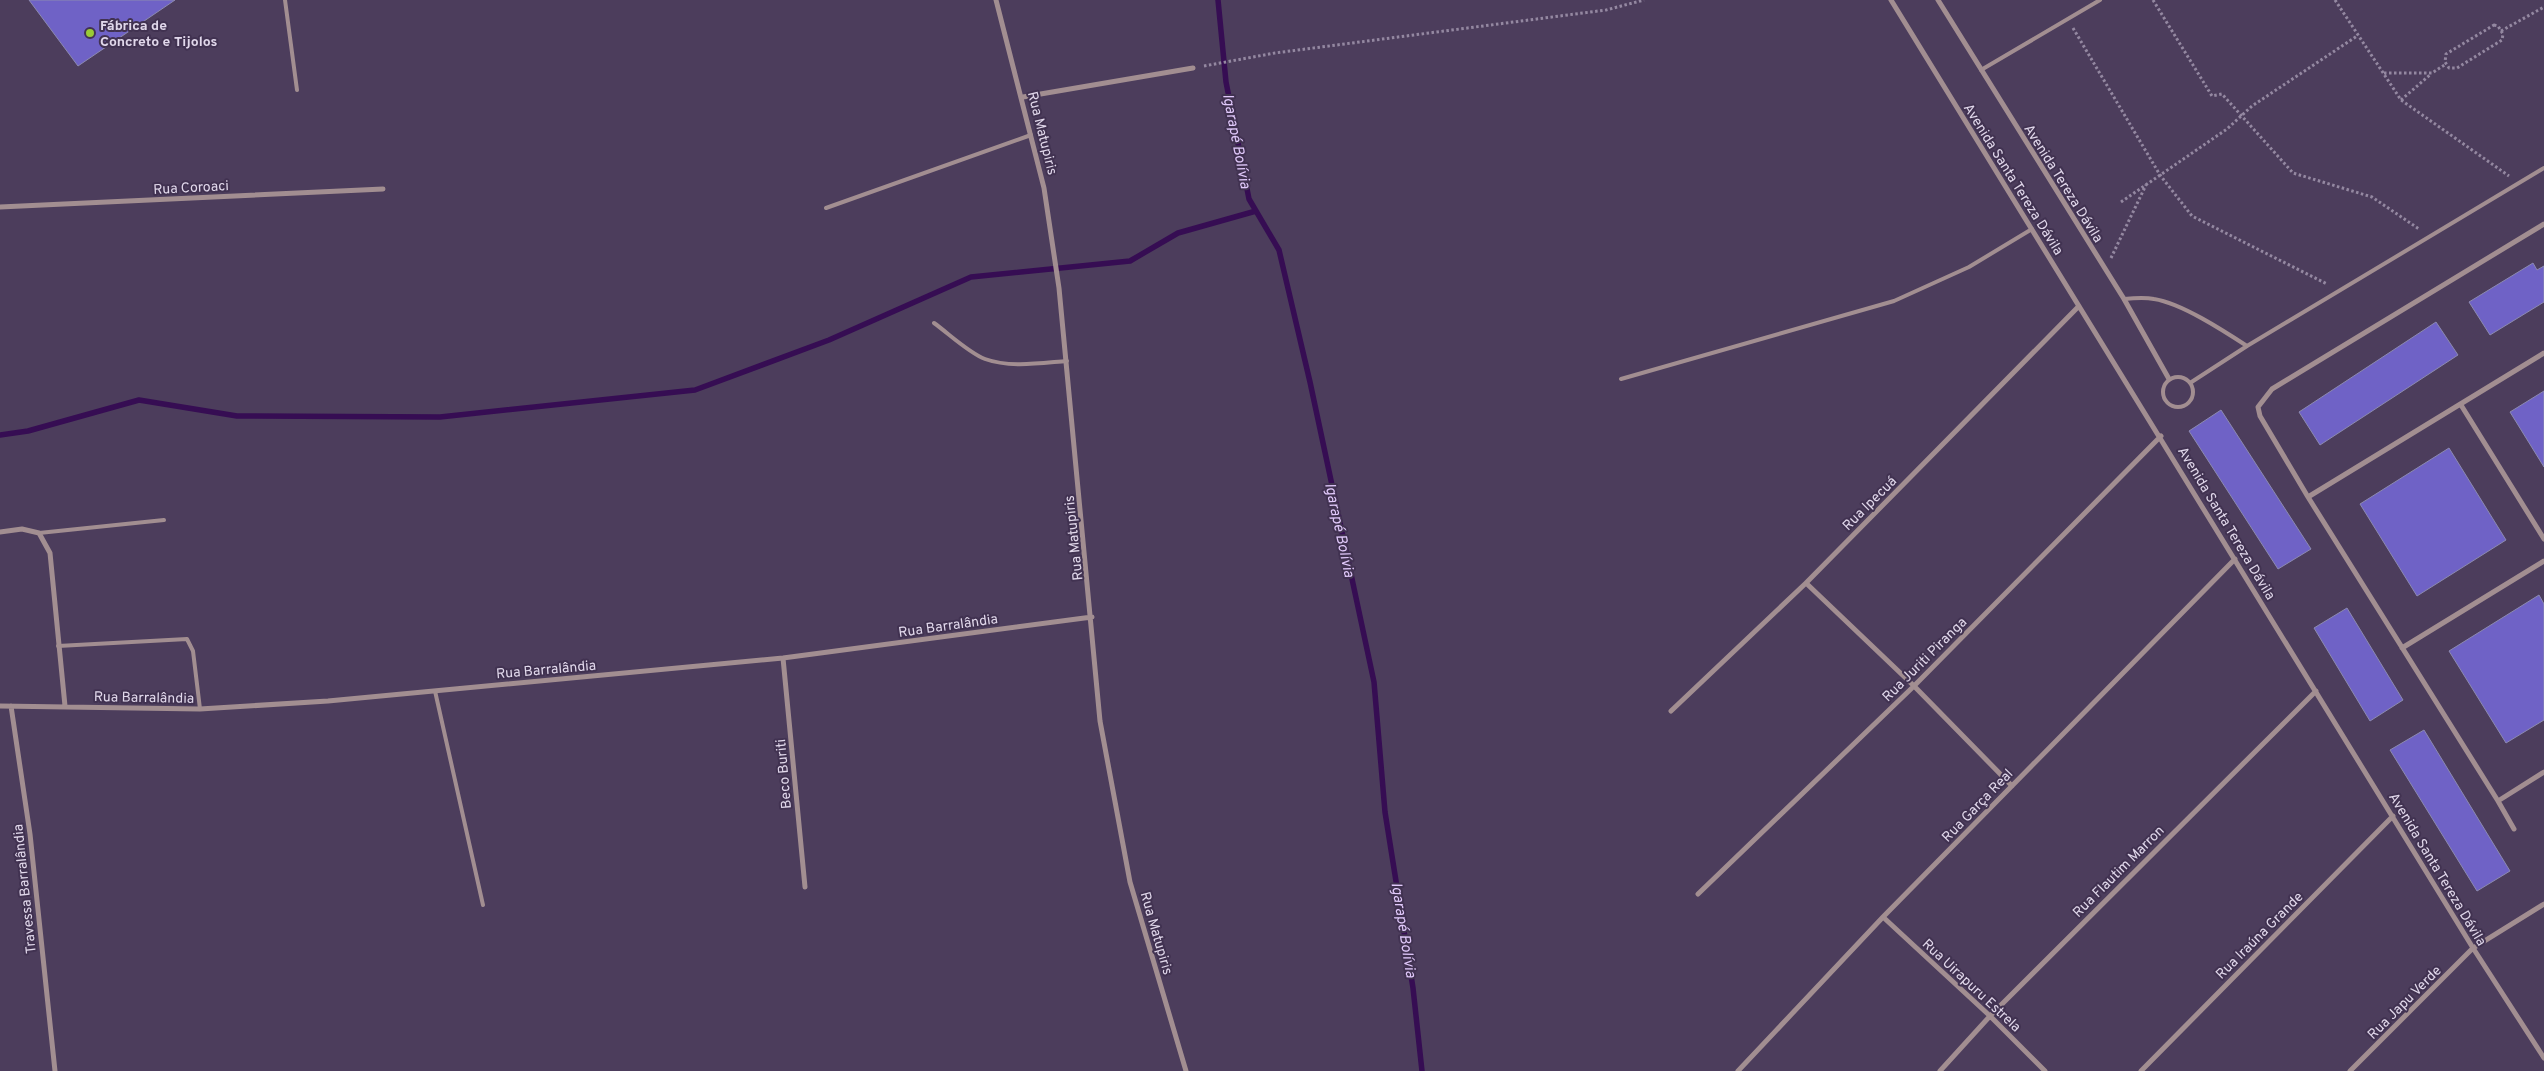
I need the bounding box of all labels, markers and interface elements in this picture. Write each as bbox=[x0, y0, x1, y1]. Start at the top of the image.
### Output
place label: Fábrica de Concreto e Tijolos bbox=[100, 18, 218, 51]
marker: Fábrica de Concreto e Tijolos bbox=[84, 27, 96, 39]
street label: Rua Matupiris bbox=[1023, 90, 1060, 177]
water label: Igarapé Bolívia bbox=[1217, 92, 1254, 191]
street label: Avenida Santa Tereza Dávila bbox=[1959, 101, 2066, 259]
street label: Avenida Tereza Dávila bbox=[2019, 122, 2106, 246]
street label: Rua Coroaci bbox=[153, 178, 229, 199]
street label: Avenida Santa Tereza Dávila bbox=[2173, 444, 2278, 603]
street label: Rua Ipecuá bbox=[1839, 473, 1901, 535]
water label: Igarapé Bolívia bbox=[1319, 481, 1358, 580]
street label: Rua Matupiris bbox=[1062, 494, 1087, 581]
street label: Rua Barralândia bbox=[897, 611, 999, 642]
street label: Rua Juriti Piranga bbox=[1879, 614, 1971, 706]
street label: Rua Barralândia bbox=[495, 658, 597, 683]
street label: Rua Barralândia bbox=[94, 689, 194, 708]
street label: Beco Buriti bbox=[773, 738, 796, 809]
street label: Rua Garça Real bbox=[1939, 766, 2017, 846]
street label: Avenida Santa Tereza Dávila bbox=[2384, 790, 2489, 949]
street label: Travessa Barralândia bbox=[10, 823, 41, 954]
street label: Rua Flautim Marron bbox=[2070, 823, 2168, 921]
water label: Igarapé Bolívia bbox=[1386, 881, 1419, 980]
street label: Rua Iraúna Grande bbox=[2213, 889, 2307, 983]
street label: Rua Matupiris bbox=[1136, 890, 1176, 977]
street label: Rua Uirapuru Estrela bbox=[1918, 936, 2024, 1036]
street label: Rua Japu Verde bbox=[2365, 963, 2446, 1044]

